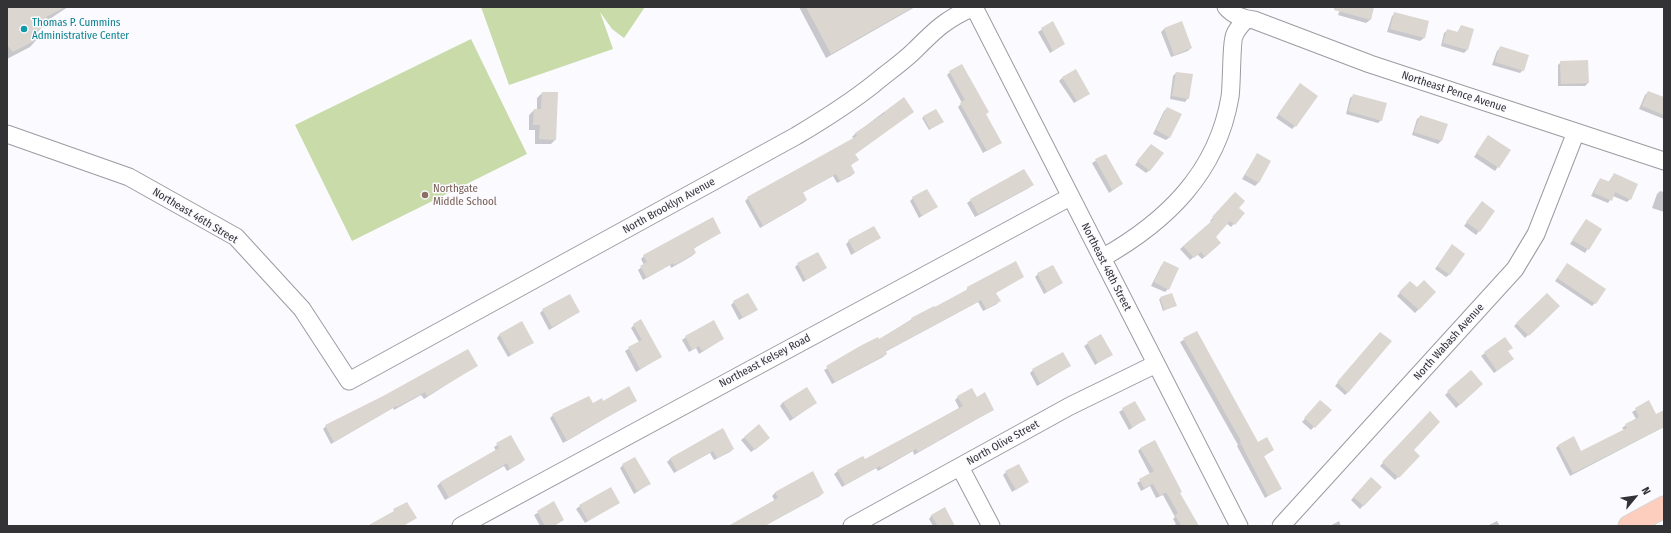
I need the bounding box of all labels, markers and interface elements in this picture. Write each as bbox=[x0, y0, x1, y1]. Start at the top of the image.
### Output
place label: Thomas P. Cummins Administrative Center bbox=[32, 16, 129, 42]
marker: Thomas P. Cummins Administrative Center bbox=[19, 24, 29, 34]
street label: Northeast Pence Avenue bbox=[1400, 69, 1508, 115]
street label: North Brooklyn Avenue bbox=[620, 175, 718, 237]
place label: Northgate Middle School bbox=[433, 182, 497, 208]
street label: Northeast 46th Street bbox=[150, 185, 240, 247]
marker: Northgate Middle School bbox=[420, 190, 430, 200]
street label: Northeast 48th Street bbox=[1078, 221, 1134, 313]
street label: North Wabash Avenue bbox=[1411, 301, 1487, 383]
street label: Northeast Kelsey Road bbox=[717, 331, 813, 391]
street label: North Olive Street bbox=[964, 418, 1042, 468]
north arrow bbox=[1615, 477, 1655, 517]
text: N bbox=[1639, 485, 1653, 497]

